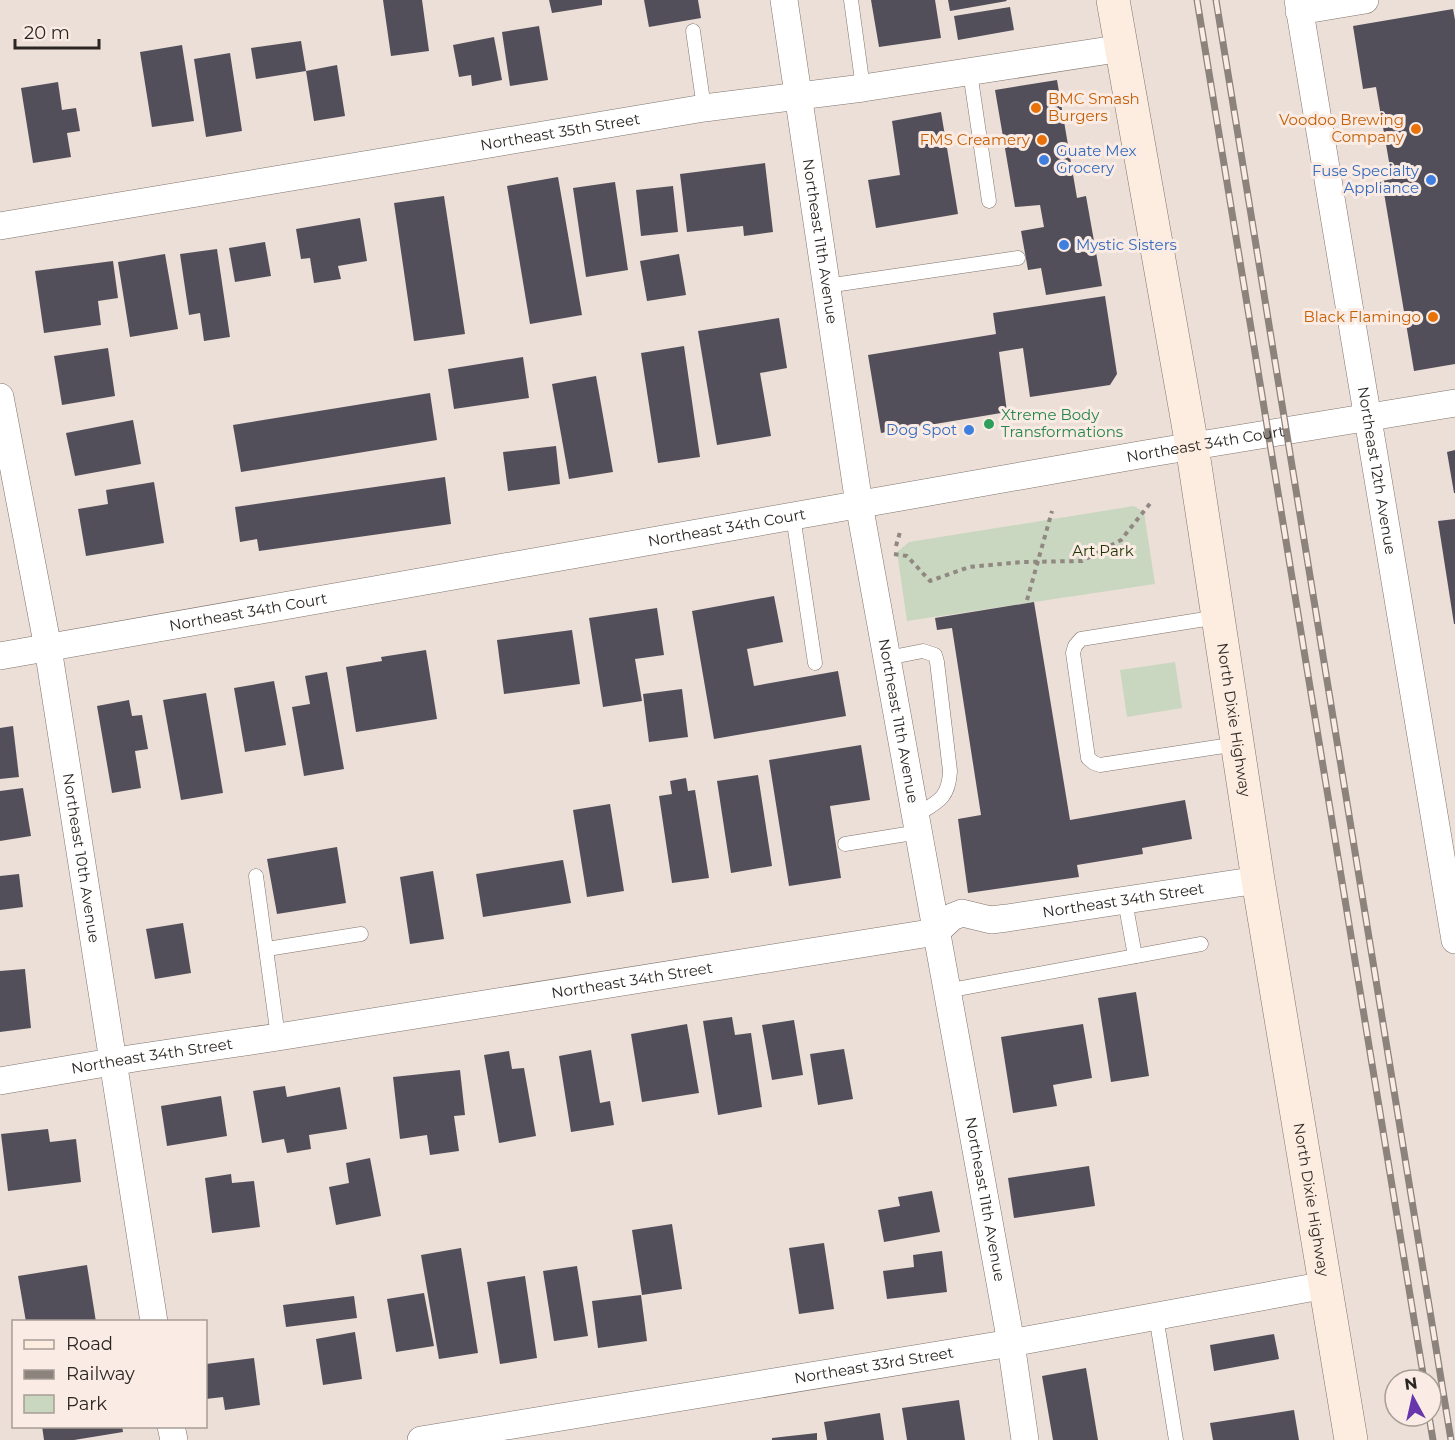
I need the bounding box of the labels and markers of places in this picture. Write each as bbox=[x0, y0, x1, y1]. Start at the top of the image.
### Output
place label: BMC Smash Burgers bbox=[1048, 89, 1140, 125]
marker: BMC Smash Burgers bbox=[1029, 101, 1043, 115]
place label: Voodoo Brewing Company bbox=[1279, 110, 1405, 146]
marker: Voodoo Brewing Company bbox=[1409, 122, 1423, 136]
place label: FMS Creamery bbox=[920, 130, 1031, 149]
marker: FMS Creamery bbox=[1035, 133, 1049, 147]
place label: Guate Mex Grocery bbox=[1056, 141, 1137, 177]
marker: Guate Mex Grocery bbox=[1037, 153, 1051, 167]
place label: Fuse Specialty Appliance bbox=[1312, 161, 1420, 197]
marker: Fuse Specialty Appliance bbox=[1424, 173, 1438, 187]
place label: Mystic Sisters bbox=[1076, 235, 1177, 254]
marker: Mystic Sisters bbox=[1057, 238, 1071, 252]
place label: Black Flamingo bbox=[1303, 307, 1421, 326]
marker: Black Flamingo bbox=[1426, 310, 1440, 324]
place label: Xtreme Body Transformations bbox=[1001, 405, 1123, 441]
marker: Xtreme Body Transformations bbox=[982, 417, 996, 431]
place label: Dog Spot bbox=[886, 420, 957, 439]
marker: Dog Spot bbox=[962, 423, 976, 437]

